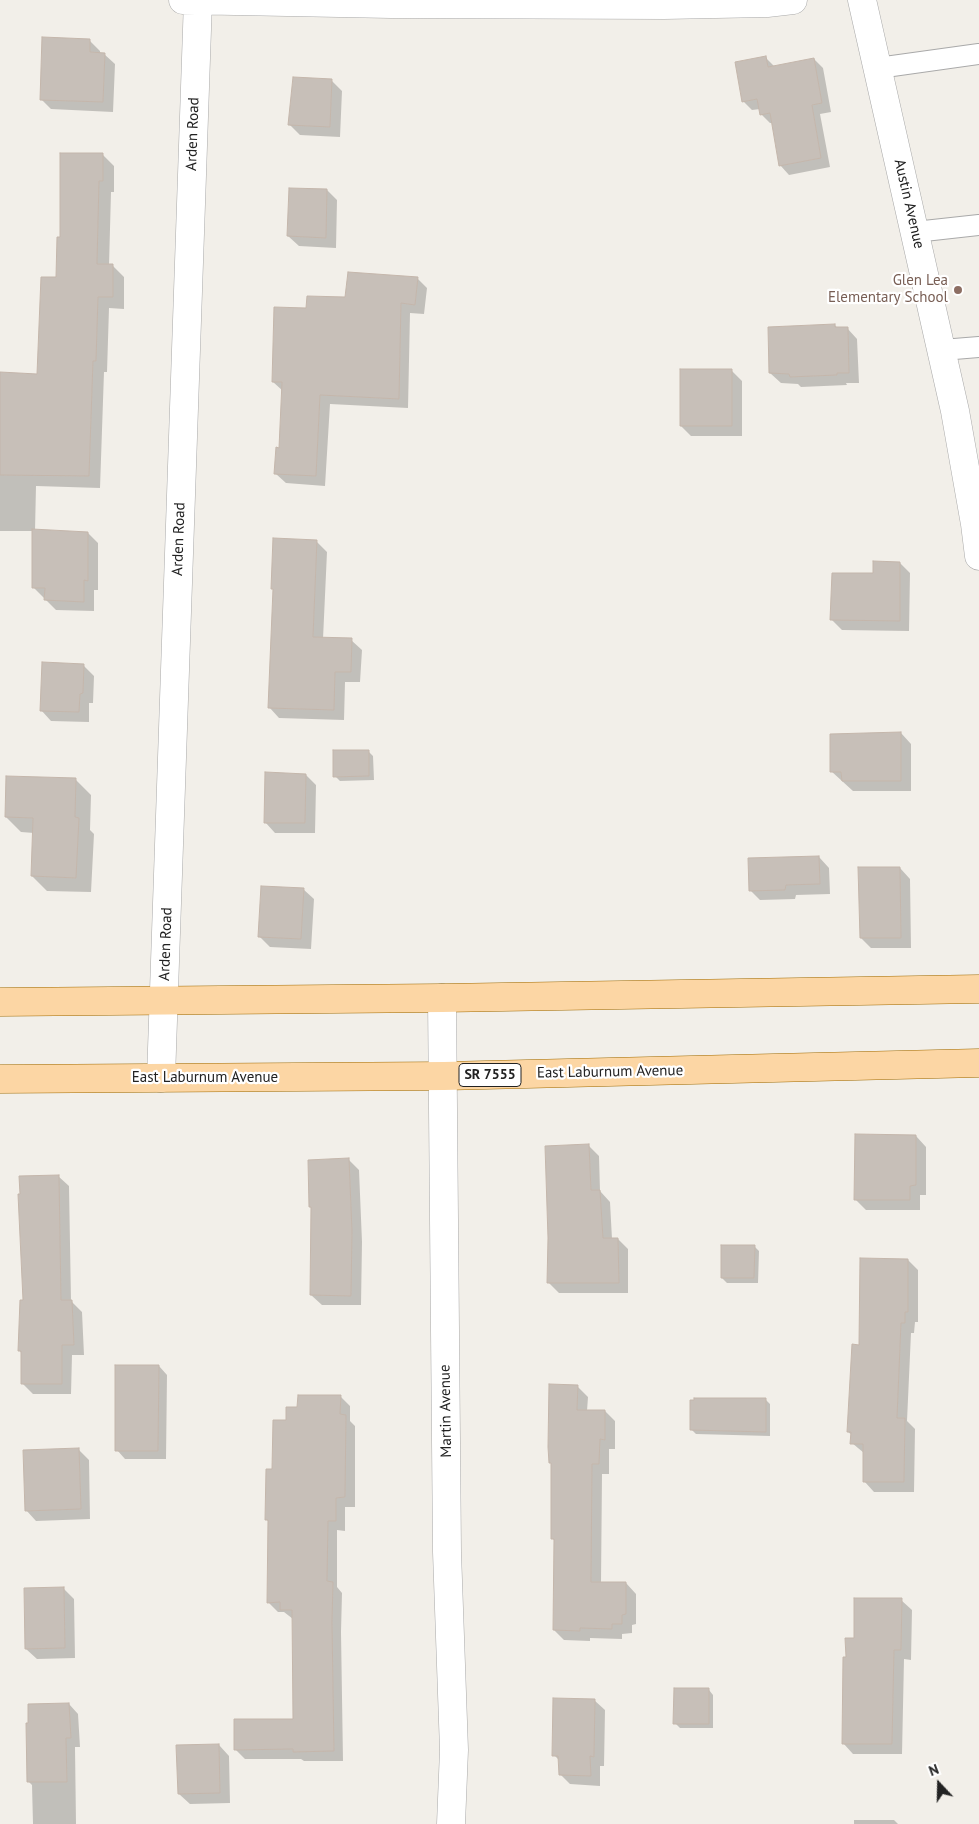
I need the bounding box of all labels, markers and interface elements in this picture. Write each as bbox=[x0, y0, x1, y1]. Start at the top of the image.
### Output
street label: Arden Road bbox=[183, 97, 203, 171]
street label: Austin Avenue bbox=[890, 157, 928, 251]
place label: Glen Lea Elementary School bbox=[828, 272, 948, 307]
marker: Glen Lea Elementary School bbox=[952, 284, 964, 296]
street label: Arden Road bbox=[169, 502, 189, 576]
street label: Arden Road bbox=[156, 907, 176, 981]
street label: East Laburnum Avenue bbox=[537, 1062, 683, 1082]
road number: SR 7555 bbox=[459, 1064, 521, 1086]
street label: East Laburnum Avenue bbox=[132, 1069, 278, 1087]
street label: Martin Avenue bbox=[436, 1364, 456, 1458]
north arrow bbox=[914, 1759, 964, 1809]
text: N bbox=[926, 1760, 941, 1780]

